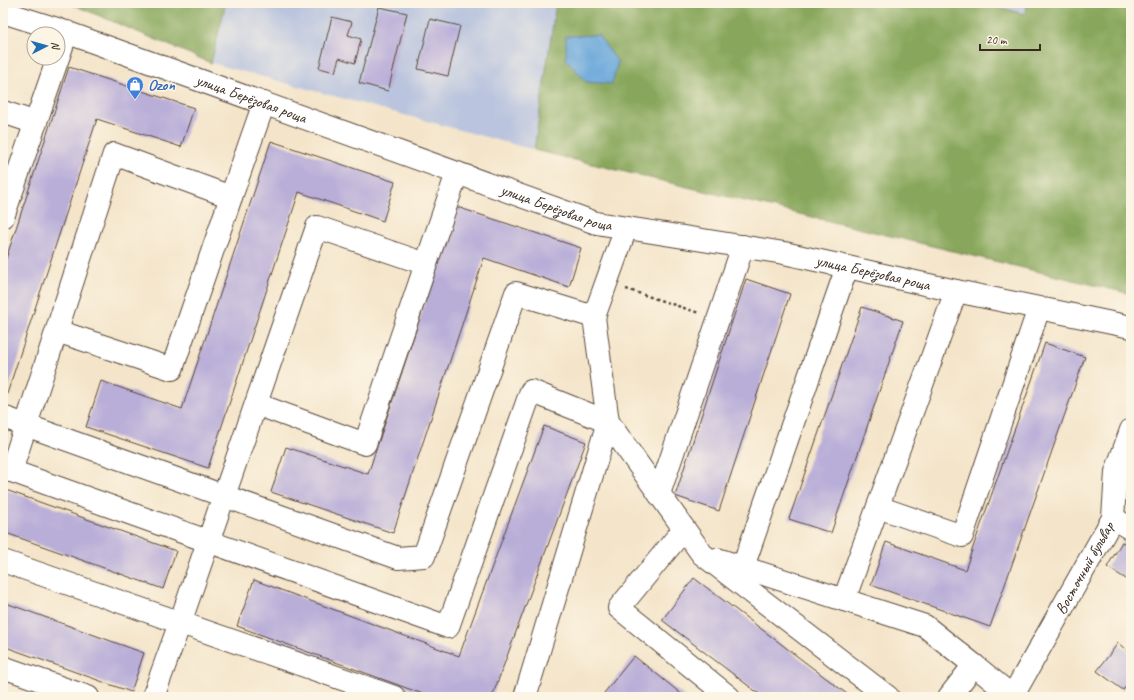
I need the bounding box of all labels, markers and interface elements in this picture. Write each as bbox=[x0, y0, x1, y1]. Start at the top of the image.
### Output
north arrow bbox=[26, 26, 66, 66]
scale bar bbox=[980, 26, 1040, 52]
text: 20 m bbox=[986, 32, 1008, 48]
text: N bbox=[49, 41, 63, 51]
street label: улица Берёзовая роща bbox=[192, 69, 311, 128]
shop icon: Ozon bbox=[125, 75, 145, 100]
place label: Ozon bbox=[148, 75, 175, 95]
street label: улица Берёзовая роща bbox=[497, 179, 614, 236]
street label: улица Берёзовая роща bbox=[813, 250, 933, 295]
street label: Восточный бульвар bbox=[1051, 518, 1119, 618]

